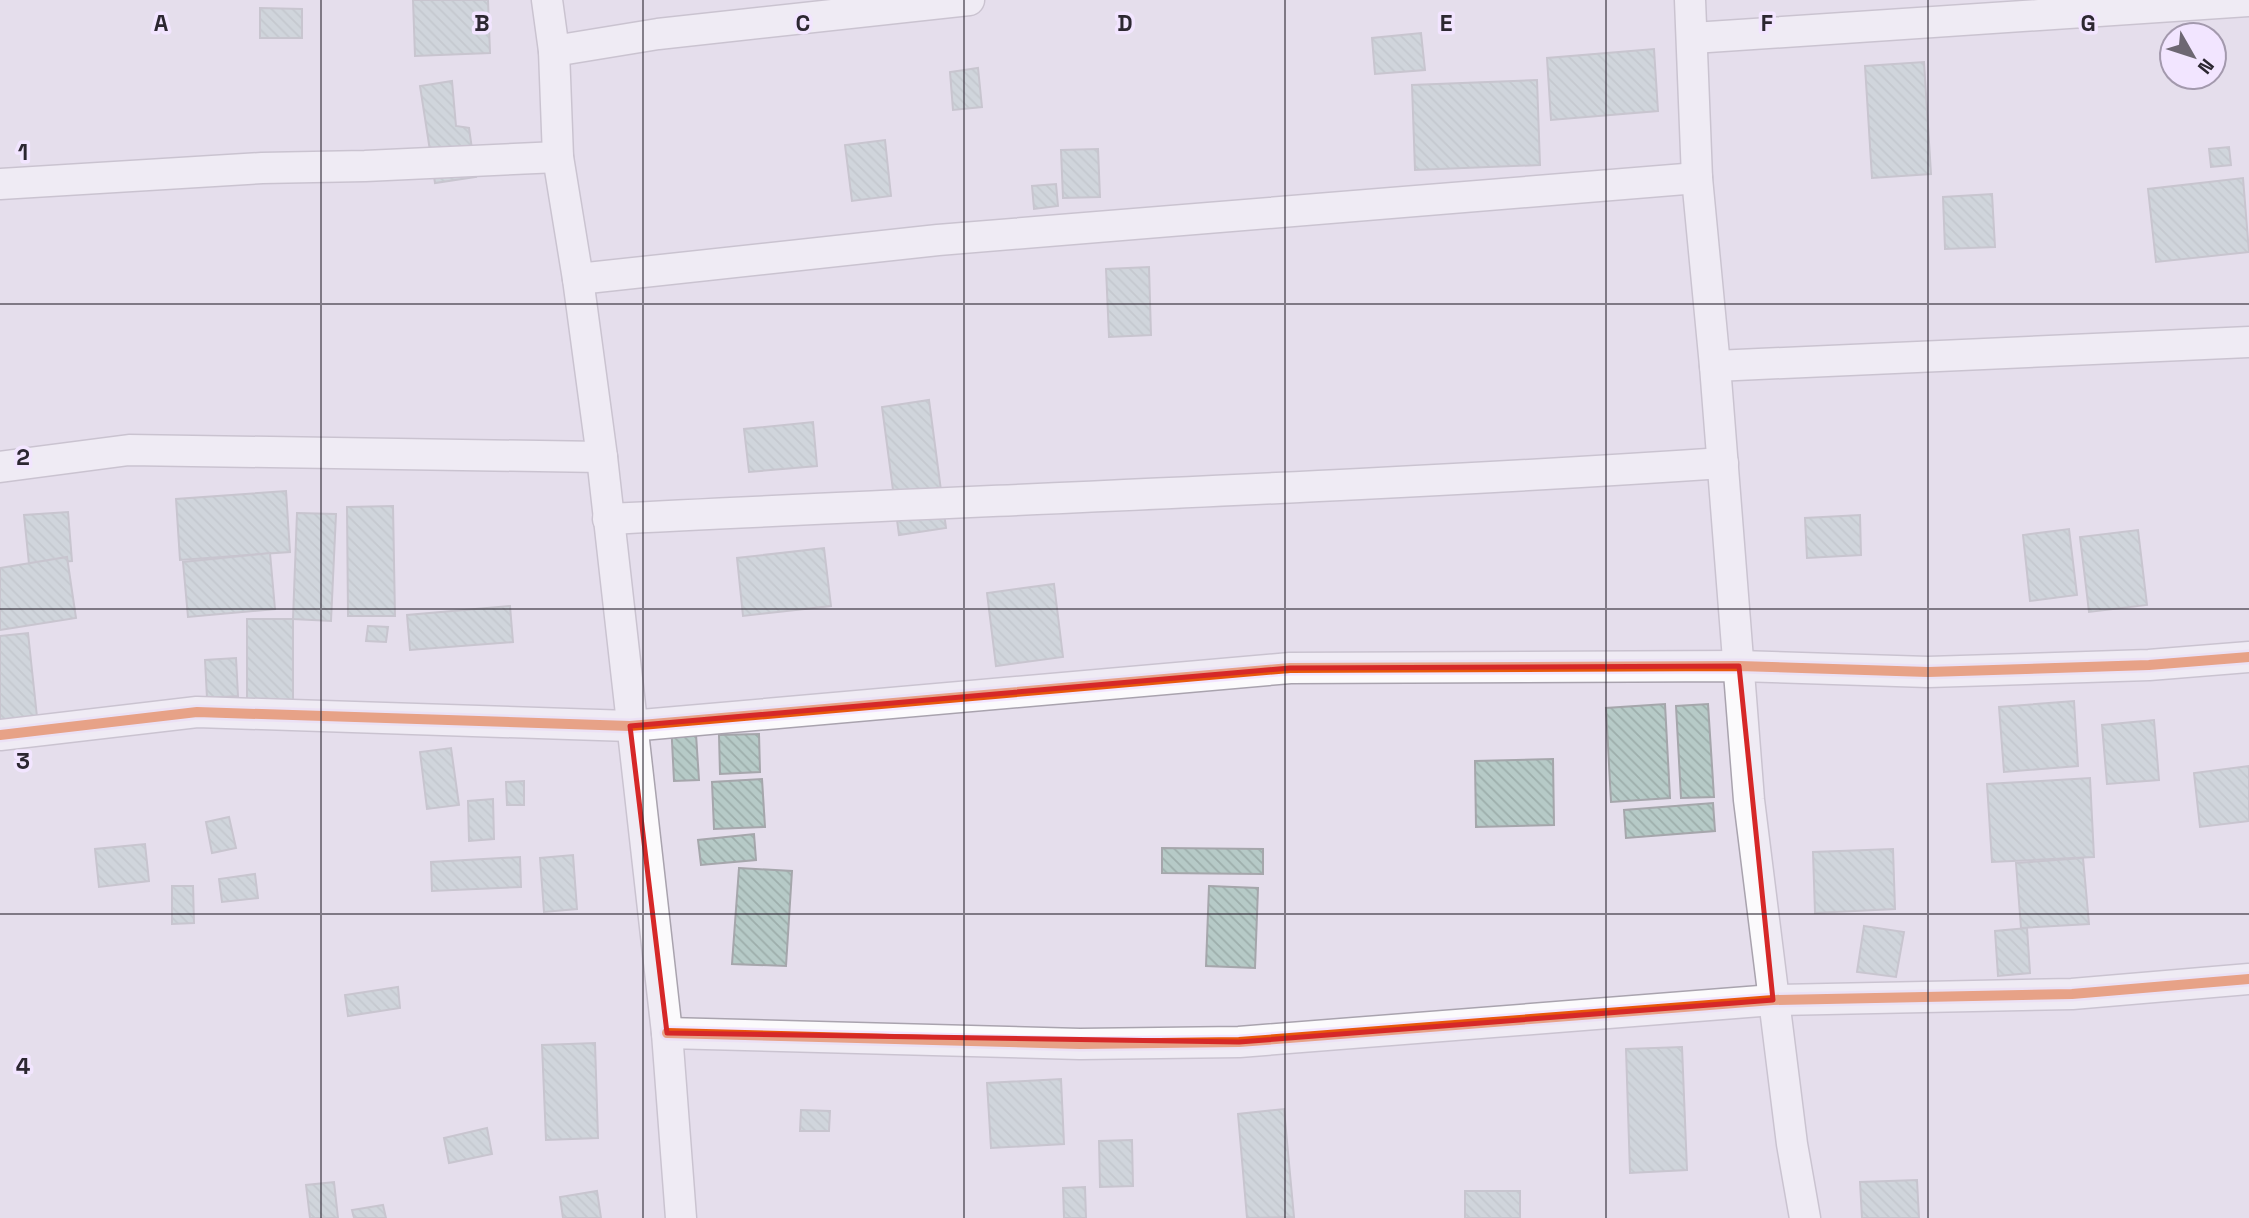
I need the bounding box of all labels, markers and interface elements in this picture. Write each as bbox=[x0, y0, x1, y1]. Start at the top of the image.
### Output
text: A bbox=[154, 8, 169, 38]
text: B bbox=[474, 8, 490, 38]
text: C bbox=[796, 8, 810, 38]
text: D bbox=[1117, 8, 1133, 38]
text: E bbox=[1440, 8, 1452, 38]
text: F bbox=[1761, 8, 1773, 38]
text: G bbox=[2080, 8, 2096, 38]
north arrow bbox=[2158, 21, 2228, 91]
text: N bbox=[2192, 54, 2220, 79]
text: 1 bbox=[18, 137, 28, 167]
text: 2 bbox=[16, 442, 30, 472]
text: 3 bbox=[16, 746, 30, 776]
text: 4 bbox=[16, 1051, 31, 1081]

